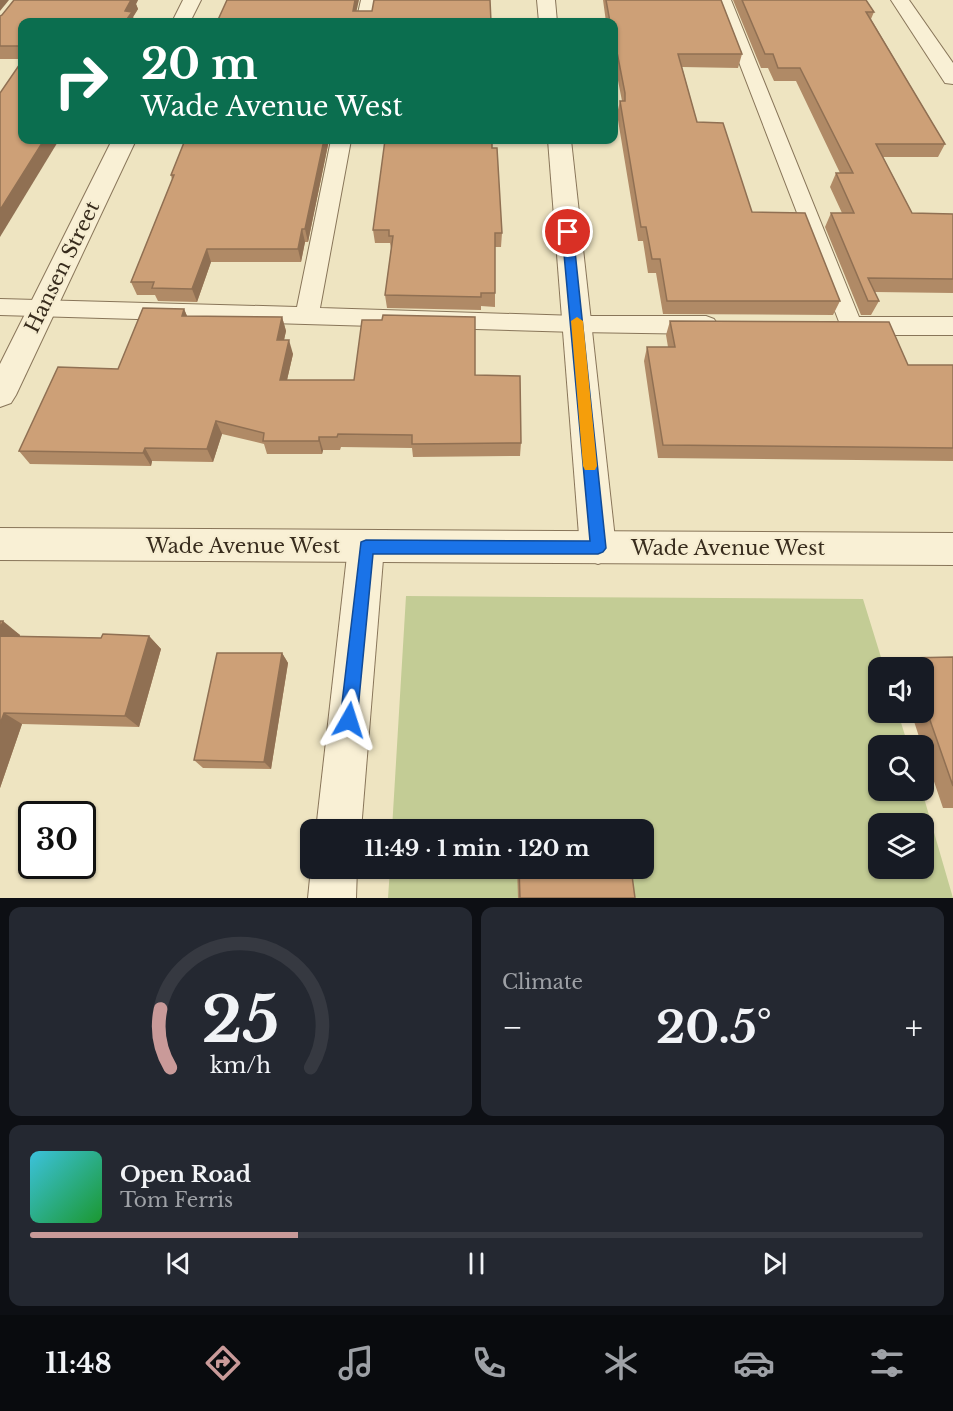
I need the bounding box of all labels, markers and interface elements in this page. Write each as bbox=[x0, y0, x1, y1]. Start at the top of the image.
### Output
text: 20 m bbox=[141, 38, 258, 90]
icon: right bbox=[42, 42, 120, 120]
text: Wade Avenue West bbox=[141, 90, 403, 123]
street label: Hansen Street bbox=[20, 197, 104, 337]
pin bbox=[542, 206, 593, 257]
icon: arrive bbox=[551, 215, 584, 248]
street label: Wade Avenue West bbox=[145, 534, 340, 558]
street label: Wade Avenue West bbox=[630, 536, 825, 560]
map controls bbox=[868, 657, 934, 879]
button: sound bbox=[868, 657, 934, 723]
position arrow bbox=[317, 688, 381, 752]
button: search bbox=[868, 735, 934, 801]
speed limit sign: 30 bbox=[18, 801, 96, 879]
button: layers bbox=[868, 813, 934, 879]
text: 11:49 · 1 min · 120 m bbox=[364, 835, 590, 862]
text: Climate bbox=[502, 970, 583, 994]
text: 25 bbox=[202, 981, 279, 1059]
text: 20.5° bbox=[656, 999, 772, 1055]
text: − bbox=[502, 1007, 523, 1048]
text: + bbox=[905, 1007, 923, 1048]
text: km/h bbox=[210, 1053, 271, 1080]
text: Open Road bbox=[120, 1161, 251, 1188]
text: Tom Ferris bbox=[120, 1188, 233, 1212]
icon: previous bbox=[162, 1247, 195, 1280]
icon: pause bbox=[460, 1247, 493, 1280]
icon: next bbox=[758, 1247, 791, 1280]
icon: directions bbox=[202, 1342, 244, 1384]
icon: music bbox=[335, 1342, 377, 1384]
icon: phone bbox=[468, 1342, 510, 1384]
icon: climate bbox=[600, 1342, 642, 1384]
icon: car bbox=[733, 1342, 775, 1384]
icon: filters bbox=[866, 1342, 908, 1384]
text: 11:48 bbox=[45, 1347, 112, 1380]

